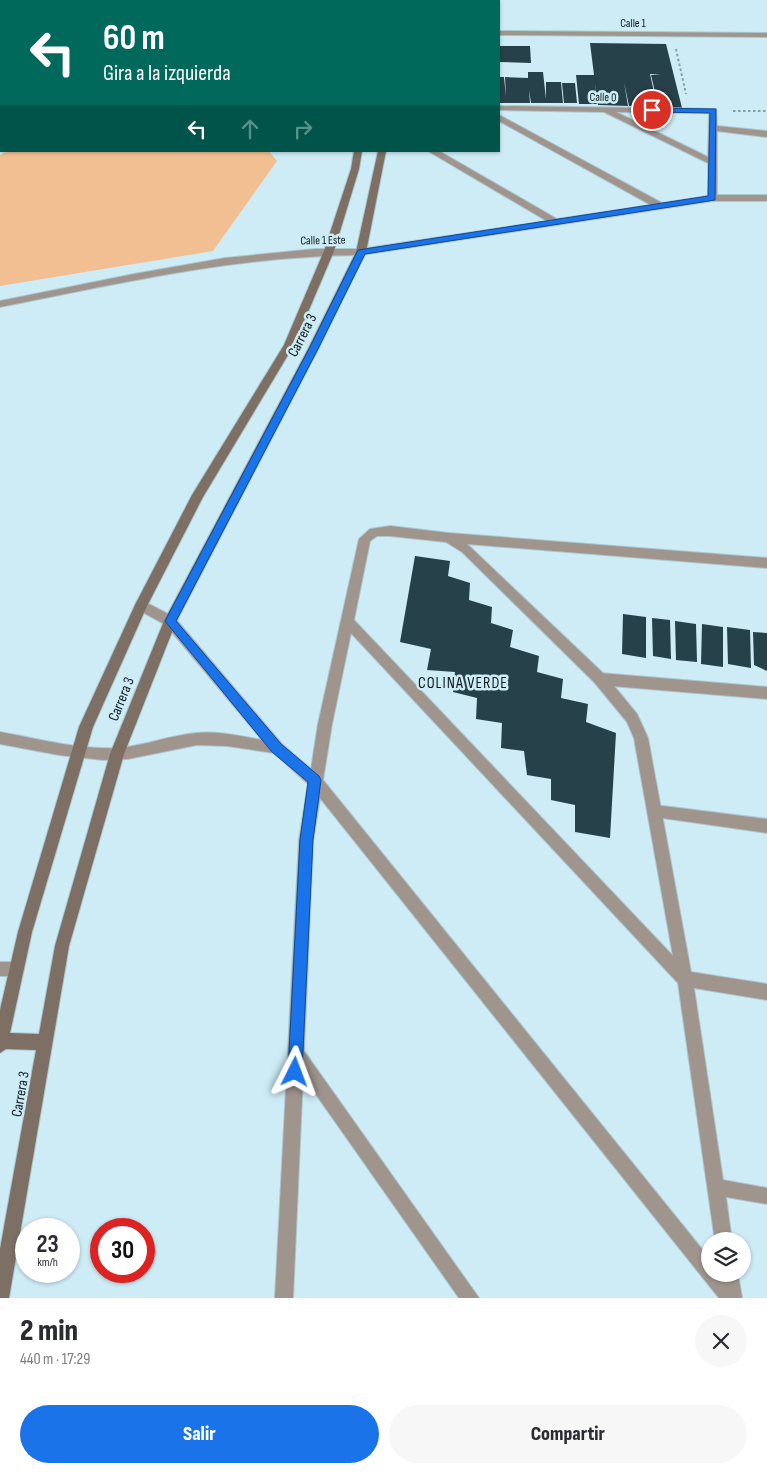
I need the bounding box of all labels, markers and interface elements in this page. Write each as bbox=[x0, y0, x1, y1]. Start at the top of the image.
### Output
street label: Calle 1 bbox=[620, 16, 647, 31]
text: 60 m bbox=[103, 17, 165, 60]
icon: left bbox=[20, 20, 85, 85]
text: Gira a la izquierda bbox=[103, 60, 231, 87]
pin bbox=[631, 89, 673, 131]
street label: Calle 0 bbox=[589, 90, 617, 105]
icon: arrive bbox=[638, 96, 666, 124]
icon: left bbox=[183, 115, 211, 143]
icon: ahead bbox=[236, 115, 264, 143]
icon: right bbox=[289, 115, 317, 143]
street label: Calle 1 Este bbox=[300, 233, 346, 248]
street label: Carrera 3 bbox=[284, 311, 321, 360]
street label: Carrera 3 bbox=[104, 674, 139, 724]
district label: COLINA VERDE bbox=[418, 674, 508, 693]
position arrow bbox=[268, 1045, 320, 1097]
street label: Carrera 3 bbox=[7, 1070, 34, 1118]
speed limit sign: 30 bbox=[90, 1218, 155, 1283]
text: 23 bbox=[36, 1229, 59, 1260]
map controls bbox=[701, 1232, 751, 1282]
button: layers bbox=[701, 1232, 751, 1282]
text: km/h bbox=[37, 1255, 58, 1270]
text: 2 min bbox=[20, 1313, 78, 1349]
button: close bbox=[695, 1315, 747, 1367]
text: 440 m · 17:29 bbox=[20, 1350, 90, 1369]
button: Salir bbox=[20, 1405, 379, 1463]
button: Compartir bbox=[389, 1405, 747, 1463]

